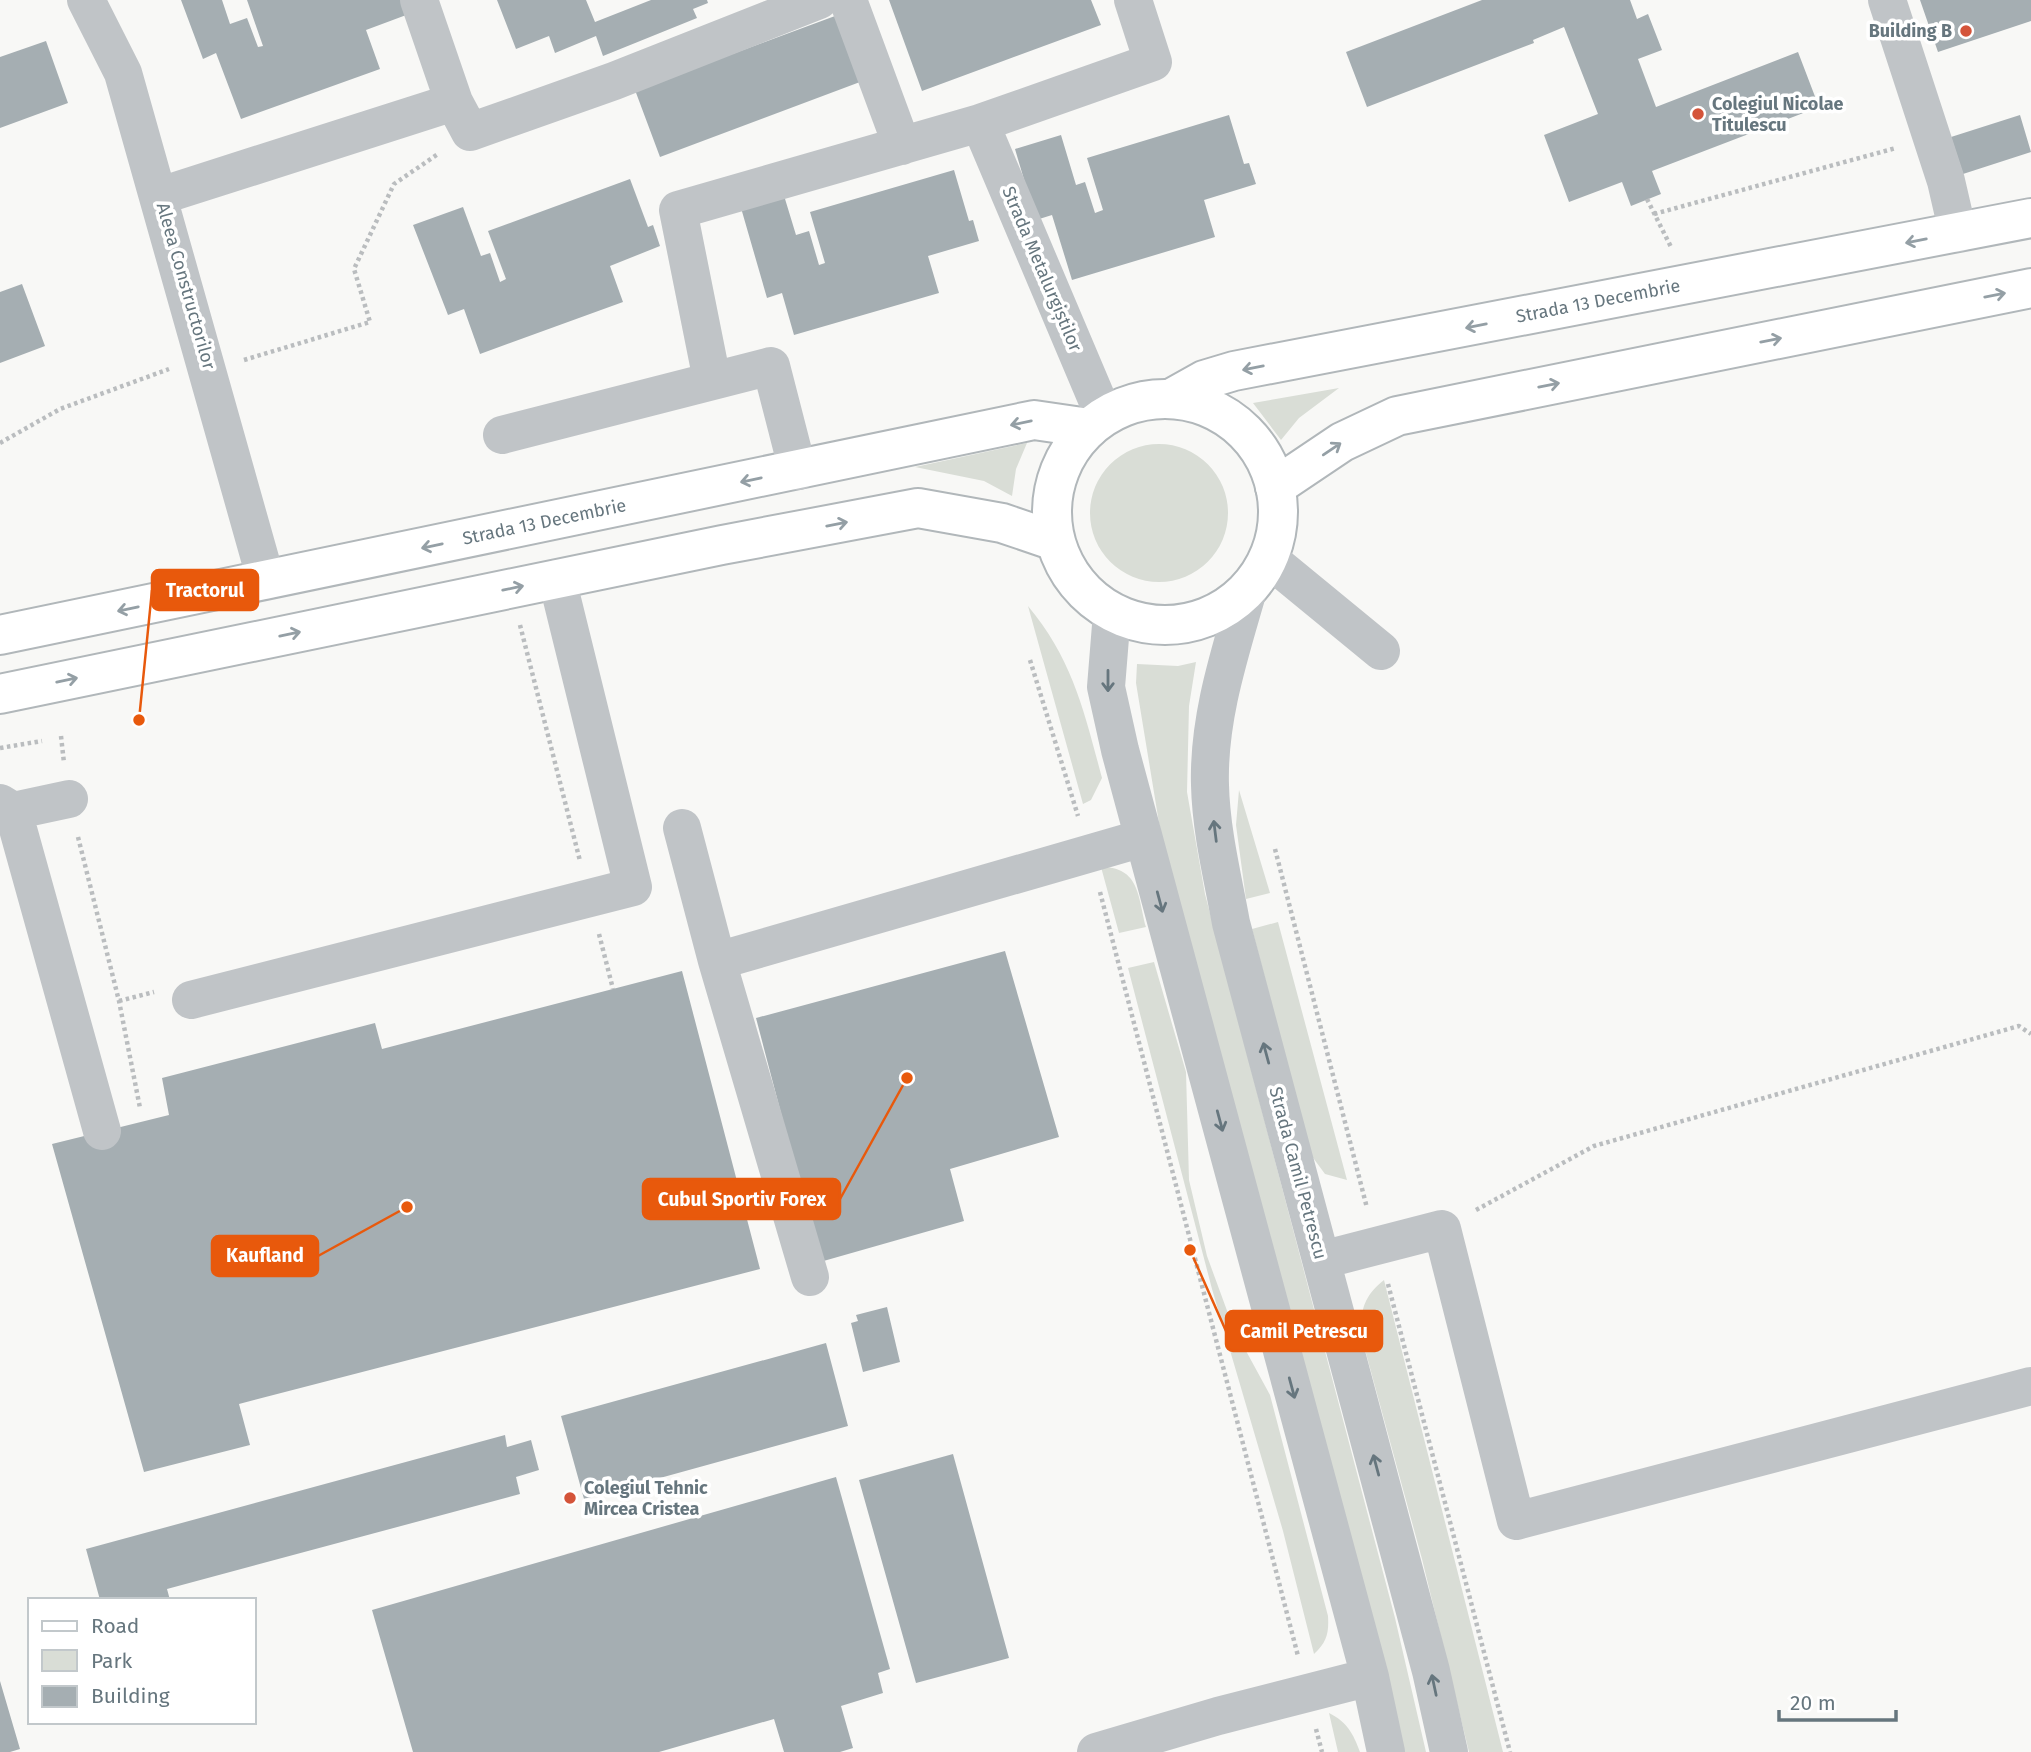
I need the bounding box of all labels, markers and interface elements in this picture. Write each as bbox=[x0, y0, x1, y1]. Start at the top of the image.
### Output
place label: Building B bbox=[1869, 20, 1952, 42]
marker: Building B bbox=[1958, 23, 1974, 39]
place label: Colegiul Nicolae Titulescu bbox=[1712, 93, 1843, 136]
marker: Colegiul Nicolae Titulescu bbox=[1690, 106, 1706, 122]
street label: Strada Metalurgiștilor bbox=[996, 183, 1087, 355]
street label: Aleea Constructorilor bbox=[152, 200, 220, 372]
one-way arrow bbox=[1905, 234, 1928, 248]
street label: Strada 13 Decembrie bbox=[1514, 275, 1682, 328]
one-way arrow bbox=[1983, 288, 2006, 302]
one-way arrow bbox=[1465, 319, 1488, 333]
one-way arrow bbox=[1759, 333, 1782, 347]
one-way arrow bbox=[1242, 362, 1264, 375]
one-way arrow bbox=[1537, 378, 1560, 392]
one-way arrow bbox=[1010, 416, 1033, 430]
one-way arrow bbox=[1322, 441, 1341, 456]
one-way arrow bbox=[740, 474, 763, 488]
street label: Strada 13 Decembrie bbox=[460, 494, 628, 550]
one-way arrow bbox=[825, 516, 848, 530]
one-way arrow bbox=[421, 539, 444, 553]
callout: Tractorul bbox=[152, 570, 258, 610]
text: Tractorul bbox=[166, 579, 245, 602]
one-way arrow bbox=[501, 581, 524, 595]
one-way arrow bbox=[117, 602, 140, 616]
one-way arrow bbox=[278, 627, 301, 640]
one-way arrow bbox=[1101, 669, 1115, 692]
one-way arrow bbox=[55, 672, 78, 686]
one-way arrow bbox=[1209, 820, 1222, 843]
one-way arrow bbox=[1154, 890, 1167, 913]
one-way arrow bbox=[1259, 1042, 1272, 1064]
street label: Strada Camil Petrescu bbox=[1264, 1084, 1332, 1262]
one-way arrow bbox=[1214, 1110, 1227, 1132]
callout: Cubul Sportiv Forex bbox=[643, 1179, 840, 1219]
text: Cubul Sportiv Forex bbox=[658, 1188, 826, 1211]
callout: Kaufland bbox=[212, 1236, 318, 1276]
text: Kaufland bbox=[226, 1244, 304, 1267]
callout: Camil Petrescu bbox=[1226, 1311, 1382, 1351]
text: Camil Petrescu bbox=[1240, 1320, 1368, 1343]
one-way arrow bbox=[1287, 1377, 1300, 1399]
one-way arrow bbox=[1369, 1454, 1382, 1477]
place label: Colegiul Tehnic Mircea Cristea bbox=[584, 1477, 708, 1520]
marker: Colegiul Tehnic Mircea Cristea bbox=[562, 1490, 578, 1506]
legend bbox=[28, 1598, 256, 1724]
text: Road bbox=[91, 1613, 139, 1639]
text: Park bbox=[91, 1648, 133, 1674]
one-way arrow bbox=[1427, 1674, 1440, 1697]
scale bar bbox=[1779, 1678, 1896, 1722]
text: Building bbox=[91, 1683, 170, 1709]
text: 20 m bbox=[1790, 1690, 1836, 1716]

